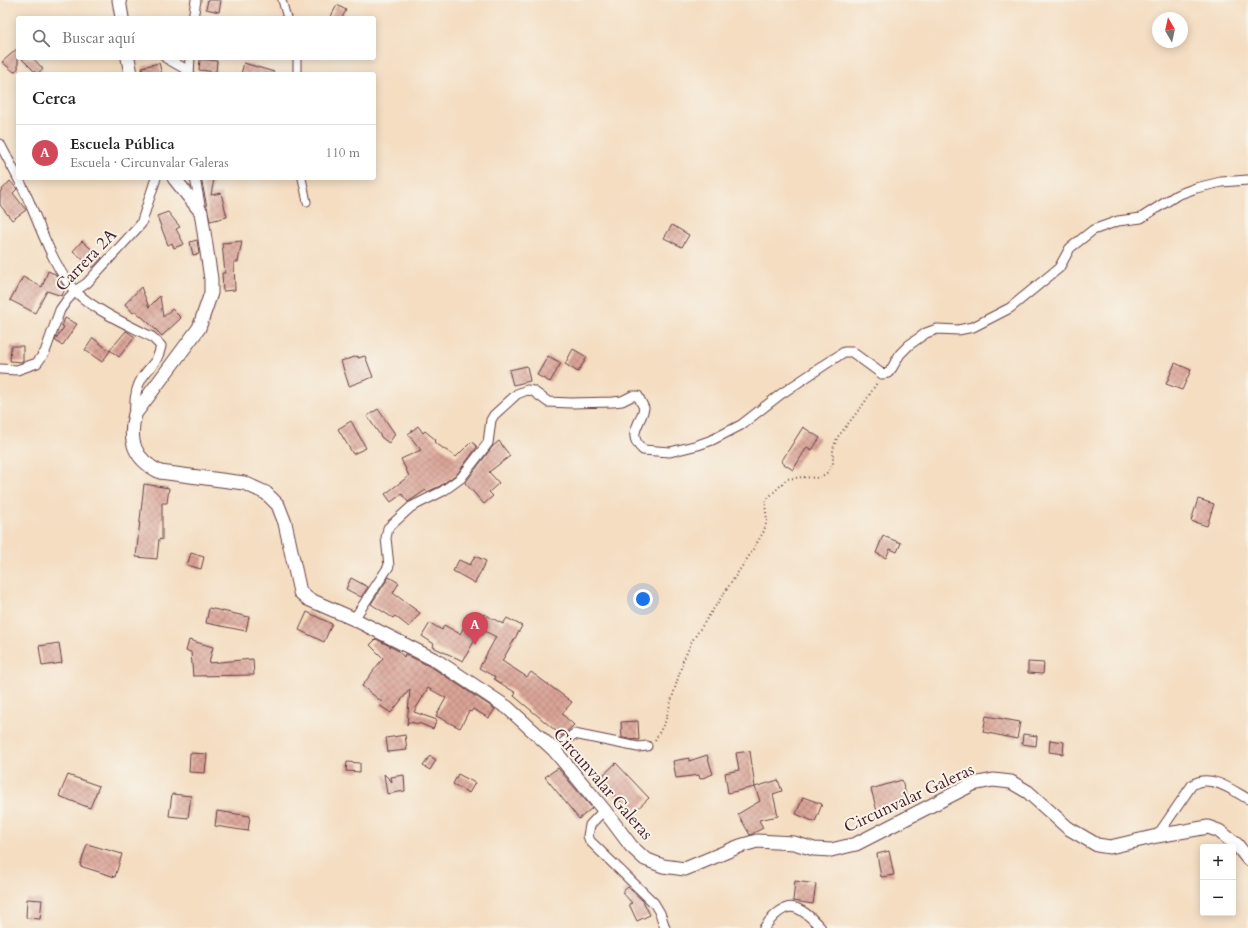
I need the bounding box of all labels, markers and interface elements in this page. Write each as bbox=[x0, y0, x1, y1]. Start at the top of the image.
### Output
north arrow bbox=[1152, 12, 1188, 48]
search box bbox=[16, 16, 376, 60]
icon: search bbox=[30, 27, 52, 49]
text: Buscar aquí bbox=[62, 28, 135, 48]
text: Cerca bbox=[32, 87, 76, 110]
text: Escuela Pública bbox=[70, 134, 175, 154]
text: A bbox=[40, 144, 50, 162]
text: 110 m bbox=[326, 144, 360, 162]
text: Escuela · Circunvalar Galeras bbox=[70, 154, 229, 172]
street label: Carrera 2A bbox=[50, 223, 122, 297]
your location bbox=[633, 589, 653, 609]
pin: A bbox=[462, 612, 488, 645]
street label: Circunvalar Galeras bbox=[548, 723, 658, 845]
street label: Circunvalar Galeras bbox=[840, 758, 978, 838]
map controls bbox=[1200, 844, 1236, 916]
button: + bbox=[1200, 844, 1236, 880]
button: − bbox=[1200, 880, 1236, 916]

